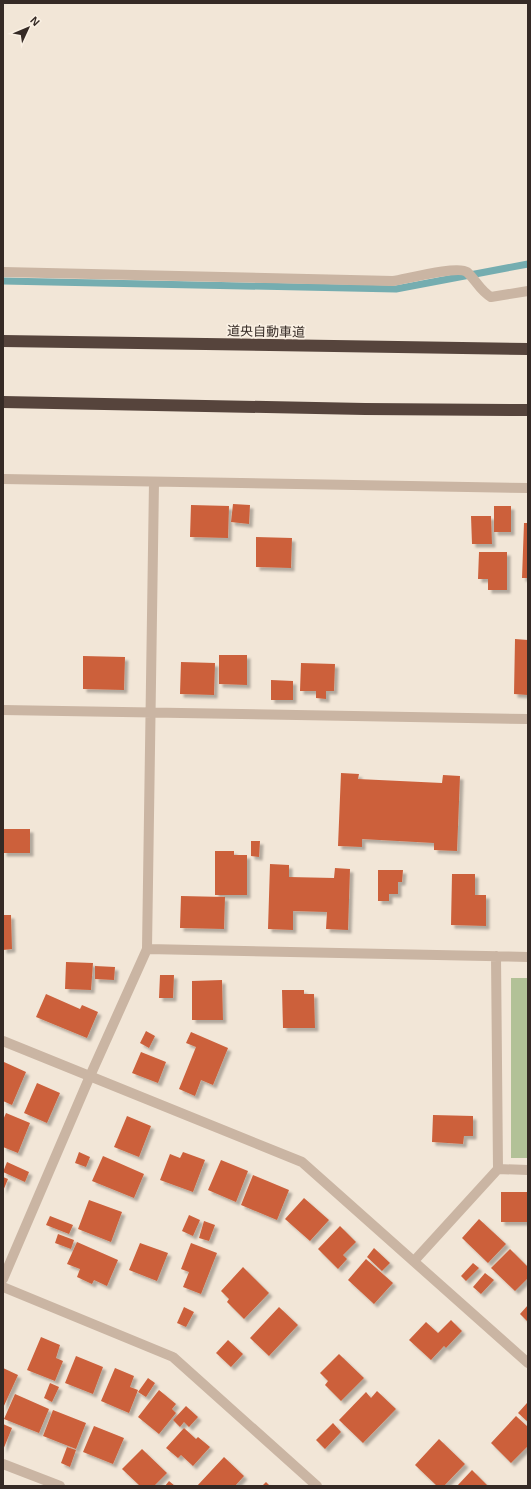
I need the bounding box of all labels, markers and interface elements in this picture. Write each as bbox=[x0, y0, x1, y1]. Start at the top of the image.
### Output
north arrow bbox=[8, 8, 48, 48]
text: N bbox=[28, 14, 42, 28]
street label: 道央自動車道 bbox=[227, 323, 305, 340]

